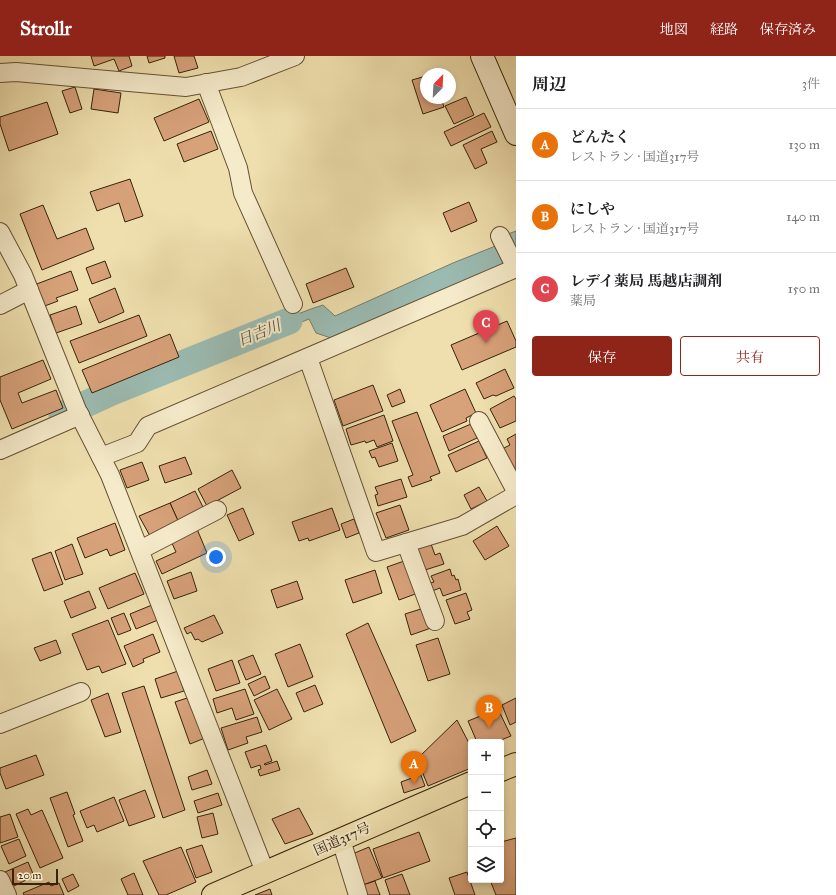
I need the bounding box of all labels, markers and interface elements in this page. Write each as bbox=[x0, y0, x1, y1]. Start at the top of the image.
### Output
text: Strollr bbox=[20, 17, 72, 40]
text: 地図 bbox=[660, 21, 688, 38]
text: 経路 bbox=[710, 21, 738, 38]
text: 保存済み bbox=[760, 21, 816, 38]
north arrow bbox=[420, 68, 456, 104]
text: 周辺 bbox=[532, 74, 566, 95]
text: 3件 bbox=[802, 76, 820, 92]
text: どんたく bbox=[570, 128, 630, 146]
text: A bbox=[541, 137, 549, 153]
text: 130 m bbox=[788, 137, 820, 153]
text: レストラン · 国道317号 bbox=[570, 149, 699, 165]
text: にしや bbox=[570, 200, 615, 218]
text: B bbox=[541, 209, 549, 225]
text: 140 m bbox=[786, 209, 820, 225]
text: レストラン · 国道317号 bbox=[570, 221, 699, 237]
text: レデイ薬局 馬越店調剤 bbox=[570, 272, 722, 290]
text: C bbox=[541, 281, 549, 297]
text: 150 m bbox=[788, 281, 820, 297]
text: 薬局 bbox=[570, 293, 596, 309]
pin: C bbox=[473, 310, 499, 343]
water label: 日吉川 bbox=[235, 315, 285, 350]
button: 保存 bbox=[532, 336, 672, 376]
button: 共有 bbox=[680, 336, 820, 376]
your location bbox=[206, 547, 226, 567]
pin: B bbox=[476, 695, 502, 728]
map controls bbox=[468, 739, 504, 883]
button: + bbox=[468, 739, 504, 775]
pin: A bbox=[401, 751, 427, 784]
button: − bbox=[468, 775, 504, 811]
button: locate bbox=[468, 811, 504, 847]
street label: 国道317号 bbox=[311, 819, 373, 859]
button: layers bbox=[468, 847, 504, 883]
scale bar bbox=[12, 867, 58, 886]
text: 20 m bbox=[18, 869, 41, 882]

